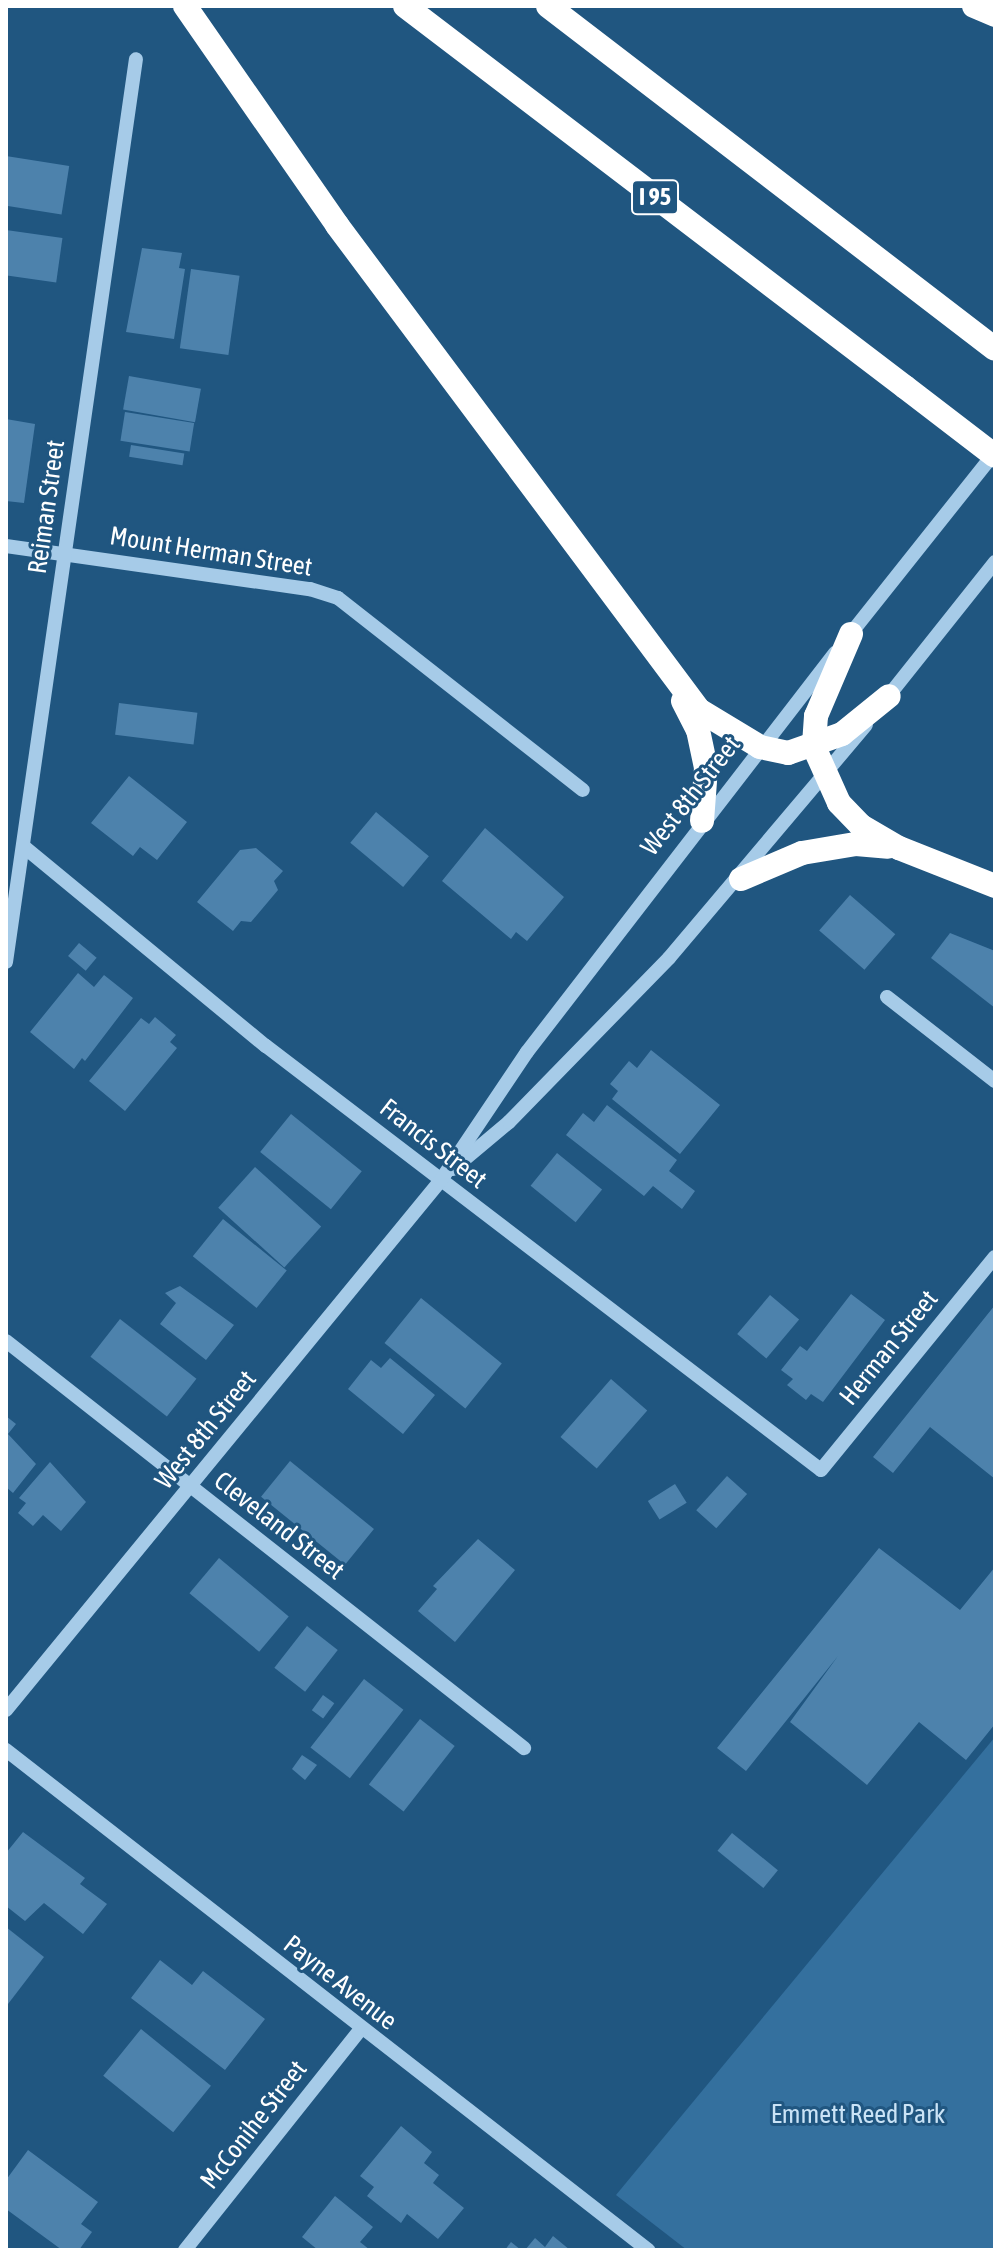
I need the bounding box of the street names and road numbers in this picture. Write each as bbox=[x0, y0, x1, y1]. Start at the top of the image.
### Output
road number: I 95 bbox=[631, 177, 679, 217]
street label: Reiman Street bbox=[22, 438, 72, 576]
street label: Mount Herman Street bbox=[108, 521, 314, 583]
street label: West 8th Street bbox=[635, 730, 747, 862]
street label: Francis Street bbox=[373, 1093, 493, 1195]
street label: Herman Street bbox=[833, 1284, 945, 1412]
street label: West 8th Street bbox=[149, 1365, 263, 1495]
street label: Cleveland Street bbox=[208, 1465, 350, 1587]
street label: Payne Avenue bbox=[277, 1929, 403, 2037]
street label: McConihe Street bbox=[194, 2054, 314, 2196]

